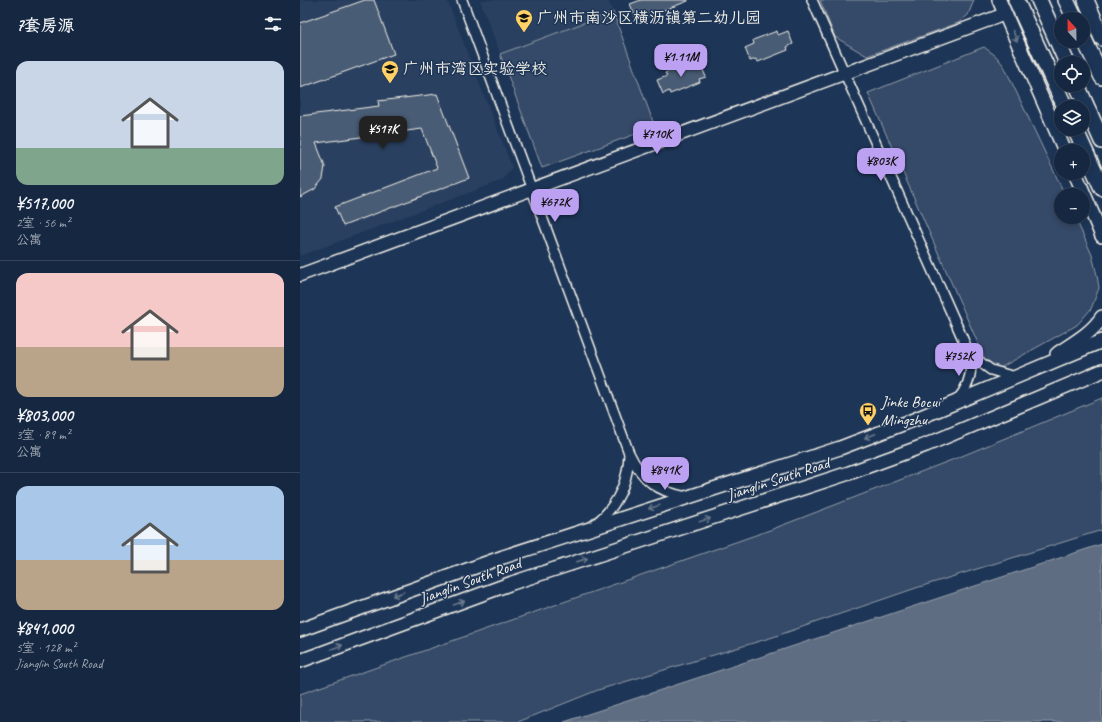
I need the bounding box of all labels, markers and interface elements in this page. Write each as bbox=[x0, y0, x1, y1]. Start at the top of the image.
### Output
school or university icon: 广州市南沙区横沥镇第二幼儿园 bbox=[514, 8, 534, 33]
place label: 广州市南沙区横沥镇第二幼儿园 bbox=[537, 8, 761, 28]
north arrow bbox=[1054, 12, 1090, 48]
map controls bbox=[1054, 12, 1090, 224]
icon: filters bbox=[262, 13, 284, 35]
text: 7套房源 bbox=[16, 15, 75, 36]
one-way arrow bbox=[1012, 29, 1019, 41]
pin: ¥1.11M bbox=[648, 44, 714, 78]
text: ¥1.11M bbox=[663, 49, 699, 65]
button: locate bbox=[1054, 56, 1090, 92]
school or university icon: 广州市湾区实验学校 bbox=[380, 59, 400, 84]
place label: 广州市湾区实验学校 bbox=[403, 59, 547, 79]
icon: home bbox=[114, 87, 186, 159]
button: layers bbox=[1054, 100, 1090, 136]
pin: ¥517K bbox=[355, 116, 411, 150]
text: ¥517K bbox=[368, 121, 398, 137]
pin: ¥710K bbox=[629, 121, 685, 155]
text: ¥710K bbox=[642, 126, 672, 142]
button: + bbox=[1054, 144, 1090, 180]
pin: ¥803K bbox=[853, 148, 909, 182]
text: ¥803K bbox=[866, 153, 896, 169]
button: − bbox=[1054, 188, 1090, 224]
pin: ¥672K bbox=[527, 189, 583, 223]
text: ¥517,000 bbox=[16, 193, 73, 214]
text: ¥672K bbox=[540, 194, 570, 210]
text: 2室 · 56 m² bbox=[16, 215, 70, 231]
text: 公寓 bbox=[16, 232, 42, 248]
icon: home bbox=[114, 299, 186, 371]
pin: ¥752K bbox=[931, 343, 987, 377]
text: ¥752K bbox=[944, 348, 974, 364]
place label: Jinke Bocui Mingzhu bbox=[880, 392, 942, 430]
bus stop icon: Jinke Bocui Mingzhu bbox=[858, 401, 878, 426]
text: ¥803,000 bbox=[16, 405, 73, 426]
text: 3室 · 89 m² bbox=[16, 427, 70, 443]
one-way arrow bbox=[865, 433, 877, 441]
text: 公寓 bbox=[16, 444, 42, 460]
street label: Jianglin South Road bbox=[723, 452, 834, 505]
pin: ¥841K bbox=[637, 457, 693, 491]
text: ¥841K bbox=[650, 462, 680, 478]
one-way arrow bbox=[648, 504, 660, 512]
icon: home bbox=[114, 512, 186, 584]
one-way arrow bbox=[699, 516, 712, 523]
street label: Jianglin South Road bbox=[416, 552, 526, 609]
one-way arrow bbox=[575, 556, 588, 563]
one-way arrow bbox=[392, 591, 404, 599]
one-way arrow bbox=[452, 598, 464, 606]
text: ¥841,000 bbox=[16, 618, 73, 639]
text: 5室 · 128 m² bbox=[16, 640, 76, 656]
one-way arrow bbox=[330, 643, 342, 651]
text: Jianglin South Road bbox=[16, 656, 103, 672]

